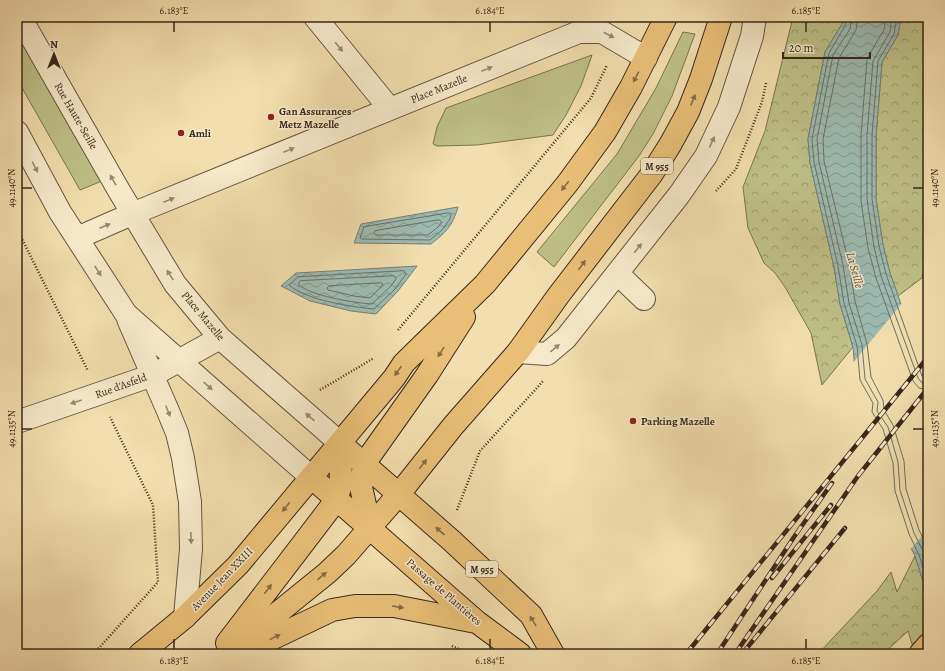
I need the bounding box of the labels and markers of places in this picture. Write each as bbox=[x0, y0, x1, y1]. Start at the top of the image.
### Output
place label: Gan Assurances Metz Mazelle bbox=[279, 104, 352, 132]
marker: Gan Assurances Metz Mazelle bbox=[266, 112, 276, 122]
place label: Amli bbox=[188, 126, 211, 141]
marker: Amli bbox=[176, 128, 186, 138]
place label: Parking Mazelle bbox=[641, 414, 715, 429]
marker: Parking Mazelle bbox=[628, 416, 638, 426]

